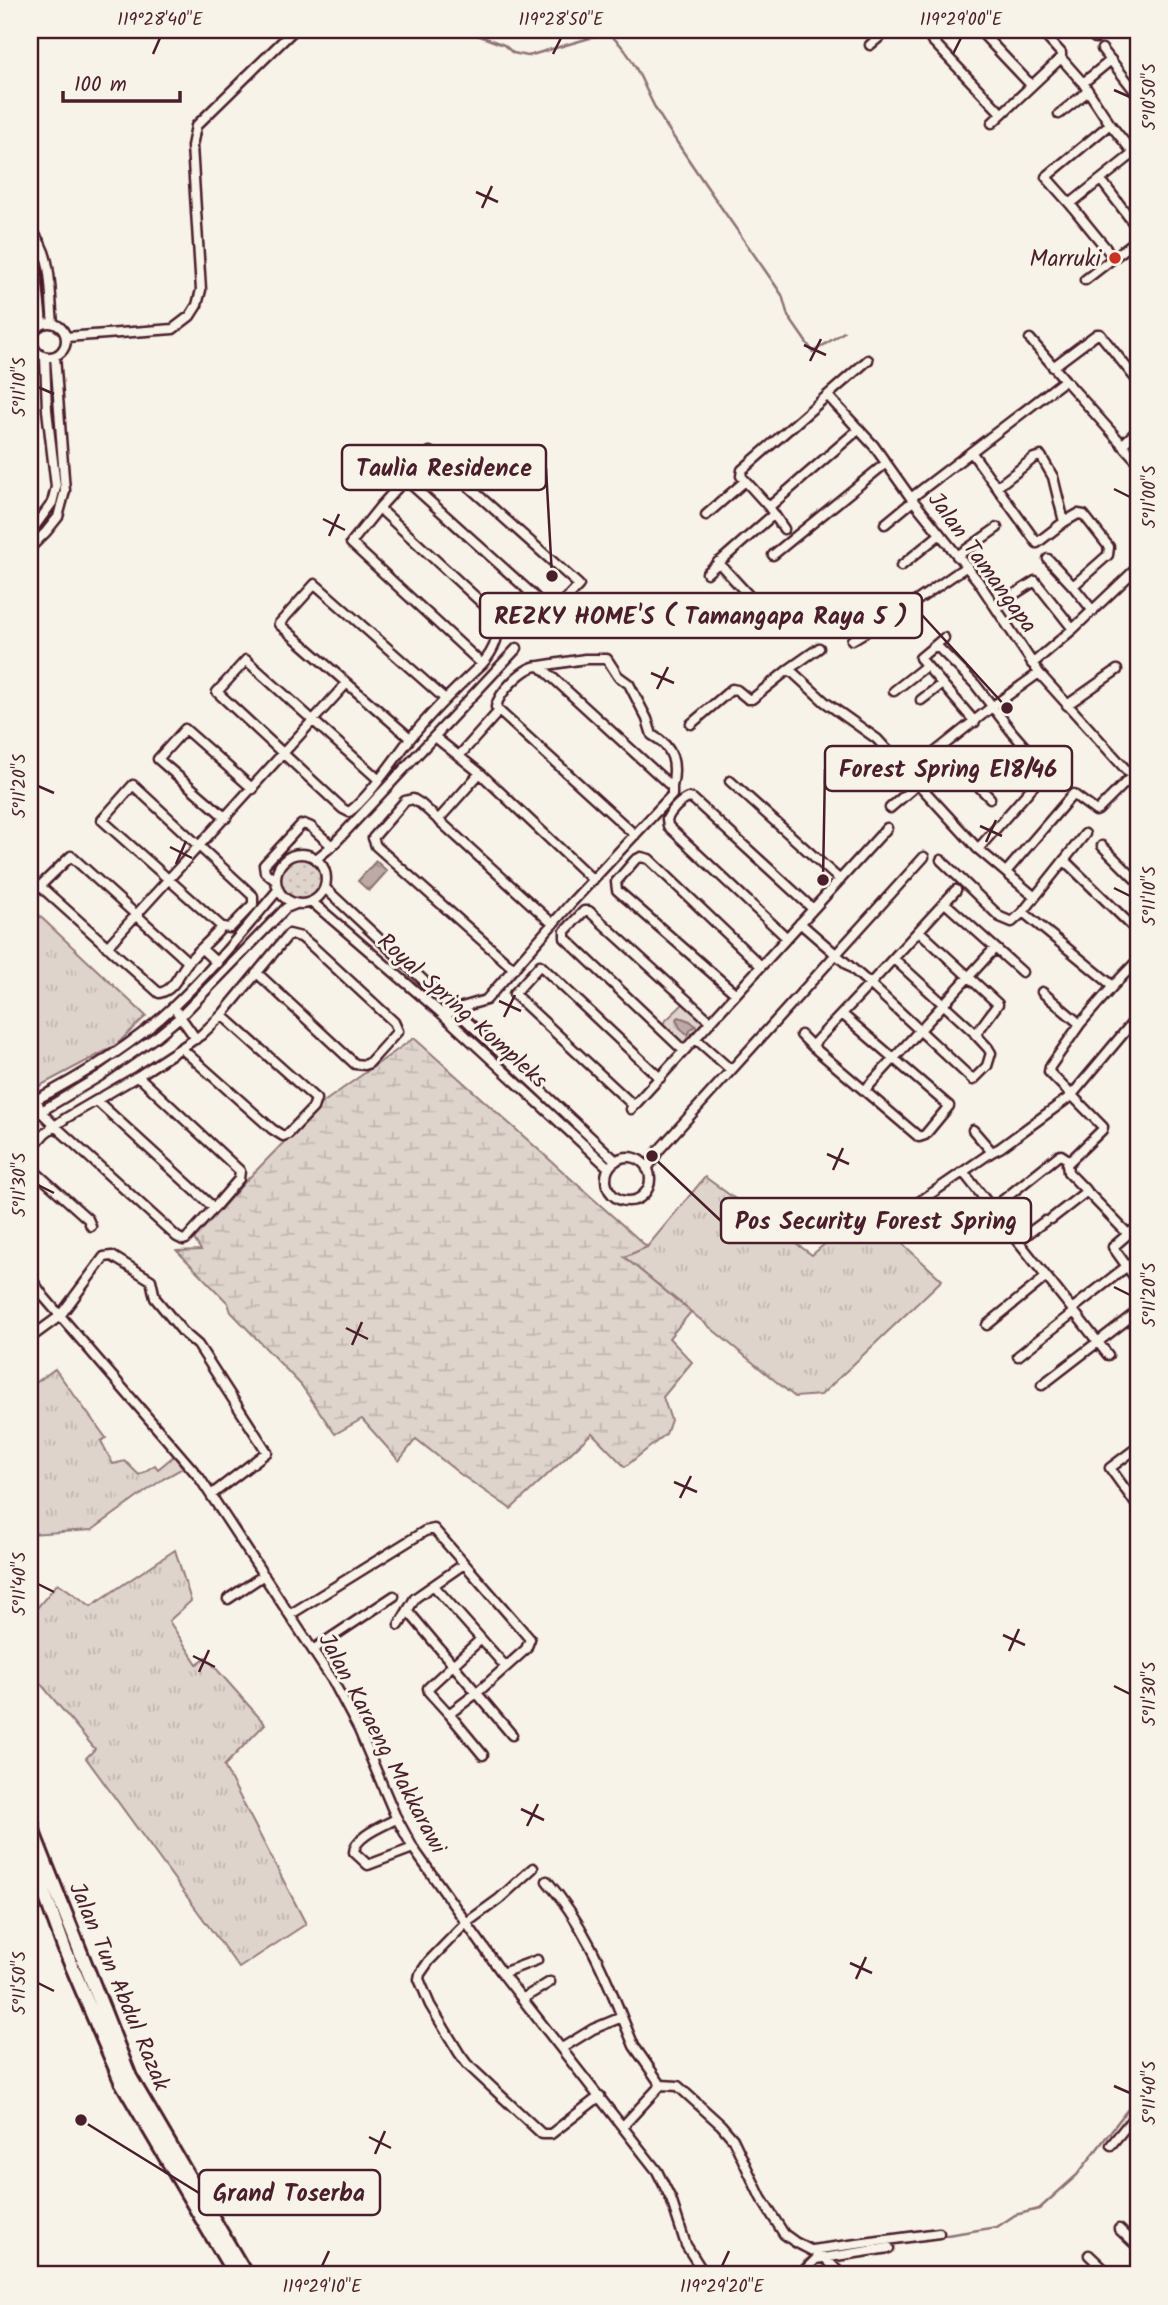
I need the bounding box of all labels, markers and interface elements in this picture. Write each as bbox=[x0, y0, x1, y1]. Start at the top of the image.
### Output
text: 119°28'40"E bbox=[117, 6, 203, 35]
text: 119°28'50"E bbox=[518, 6, 604, 35]
text: 119°29'00"E bbox=[920, 6, 1003, 35]
scale bar bbox=[63, 60, 180, 104]
text: 5°10'50"S bbox=[1136, 63, 1165, 131]
text: 100 m bbox=[74, 69, 127, 102]
place label: Marruki bbox=[1030, 242, 1103, 278]
marker: Marruki bbox=[1107, 250, 1123, 266]
text: 5°11'10"S bbox=[6, 357, 35, 417]
callout: Taulia Residence bbox=[342, 445, 546, 490]
text: Taulia Residence bbox=[356, 450, 532, 489]
text: 5°11'00"S bbox=[1136, 465, 1165, 529]
street label: Jalan Tamangapa bbox=[918, 485, 1045, 641]
callout: REZKY HOME'S ( Tamangapa Raya 5 ) bbox=[480, 593, 922, 638]
text: REZKY HOME'S ( Tamangapa Raya 5 ) bbox=[494, 598, 908, 637]
callout: Forest Spring E18/46 bbox=[825, 746, 1072, 791]
text: Forest Spring E18/46 bbox=[839, 751, 1057, 790]
text: 5°11'20"S bbox=[6, 753, 35, 818]
text: 5°11'10"S bbox=[1136, 866, 1165, 926]
street label: Royal Spring Kompleks bbox=[368, 925, 555, 1098]
text: 5°11'30"S bbox=[6, 1152, 35, 1217]
callout: Pos Security Forest Spring bbox=[721, 1198, 1031, 1243]
text: Pos Security Forest Spring bbox=[735, 1203, 1017, 1242]
text: 5°11'20"S bbox=[1136, 1262, 1165, 1327]
text: 5°11'40"S bbox=[6, 1552, 35, 1616]
street label: Jalan Karaeng Makkarawi bbox=[308, 1627, 456, 1862]
text: 5°11'30"S bbox=[1136, 1661, 1165, 1726]
street label: Jalan Tun Abdul Razak bbox=[58, 1877, 179, 2097]
text: 5°11'50"S bbox=[6, 1951, 35, 2015]
text: 5°11'40"S bbox=[1136, 2061, 1165, 2125]
callout: Grand Toserba bbox=[199, 2170, 380, 2215]
text: Grand Toserba bbox=[213, 2175, 365, 2214]
text: 119°29'10"E bbox=[282, 2273, 362, 2302]
text: 119°29'20"E bbox=[680, 2273, 764, 2302]

